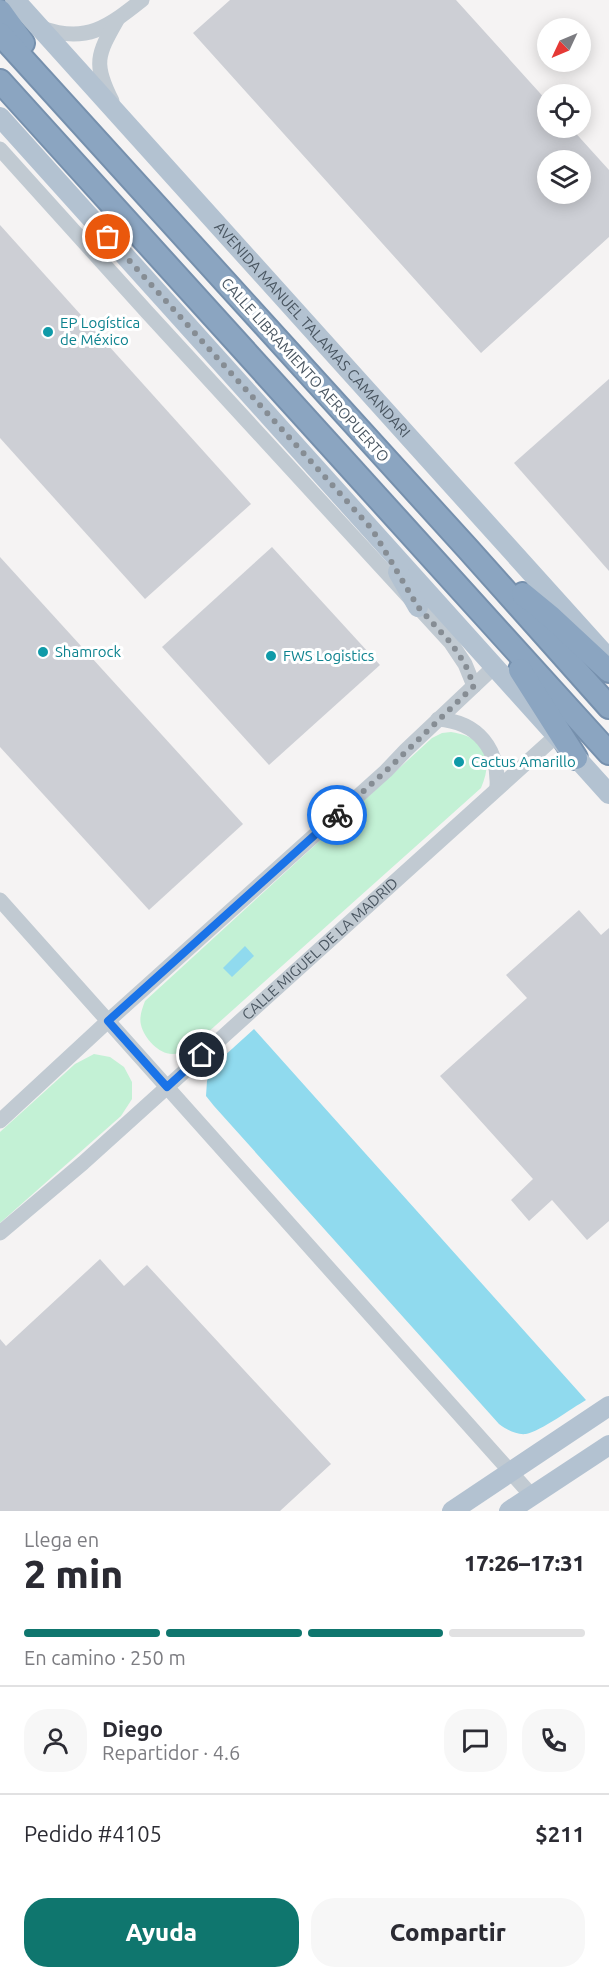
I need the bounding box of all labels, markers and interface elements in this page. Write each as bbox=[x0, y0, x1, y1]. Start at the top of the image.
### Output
north arrow bbox=[537, 18, 591, 72]
map controls bbox=[537, 18, 591, 204]
button: locate bbox=[537, 84, 591, 138]
button: layers bbox=[537, 150, 591, 204]
pin bbox=[82, 211, 133, 262]
street label: AVENIDA MANUEL TALAMAS CAMANDARI bbox=[211, 218, 414, 441]
icon: bag bbox=[91, 220, 124, 253]
street label: CALLE LIBRAMIENTO AEROPUERTO bbox=[218, 274, 393, 465]
place label: EP Logística de México bbox=[60, 314, 140, 348]
marker: EP Logística de México bbox=[41, 325, 55, 339]
place label: Shamrock bbox=[55, 643, 122, 660]
marker: Shamrock bbox=[36, 645, 50, 659]
place label: FWS Logistics bbox=[283, 647, 374, 664]
marker: FWS Logistics bbox=[264, 649, 278, 663]
place label: Cactus Amarillo bbox=[471, 753, 576, 770]
marker: Cactus Amarillo bbox=[452, 755, 466, 769]
courier bbox=[307, 785, 367, 845]
icon: bike bbox=[321, 799, 354, 832]
street label: CALLE MIGUEL DE LA MADRID bbox=[238, 874, 401, 1023]
pin bbox=[176, 1029, 227, 1080]
icon: home bbox=[185, 1038, 218, 1071]
text: Llega en bbox=[24, 1528, 99, 1551]
text: 17:26–17:31 bbox=[464, 1550, 585, 1575]
text: 2 min bbox=[24, 1552, 123, 1595]
text: En camino · 250 m bbox=[24, 1646, 186, 1669]
button: person bbox=[24, 1709, 87, 1772]
button: chat bbox=[444, 1709, 507, 1772]
button: phone bbox=[522, 1709, 585, 1772]
text: Diego bbox=[102, 1716, 163, 1741]
text: Repartidor · 4.6 bbox=[102, 1741, 240, 1764]
text: Pedido #4105 bbox=[24, 1821, 162, 1846]
text: $211 bbox=[535, 1821, 585, 1846]
button: Ayuda bbox=[24, 1898, 299, 1967]
button: Compartir bbox=[311, 1898, 585, 1967]

